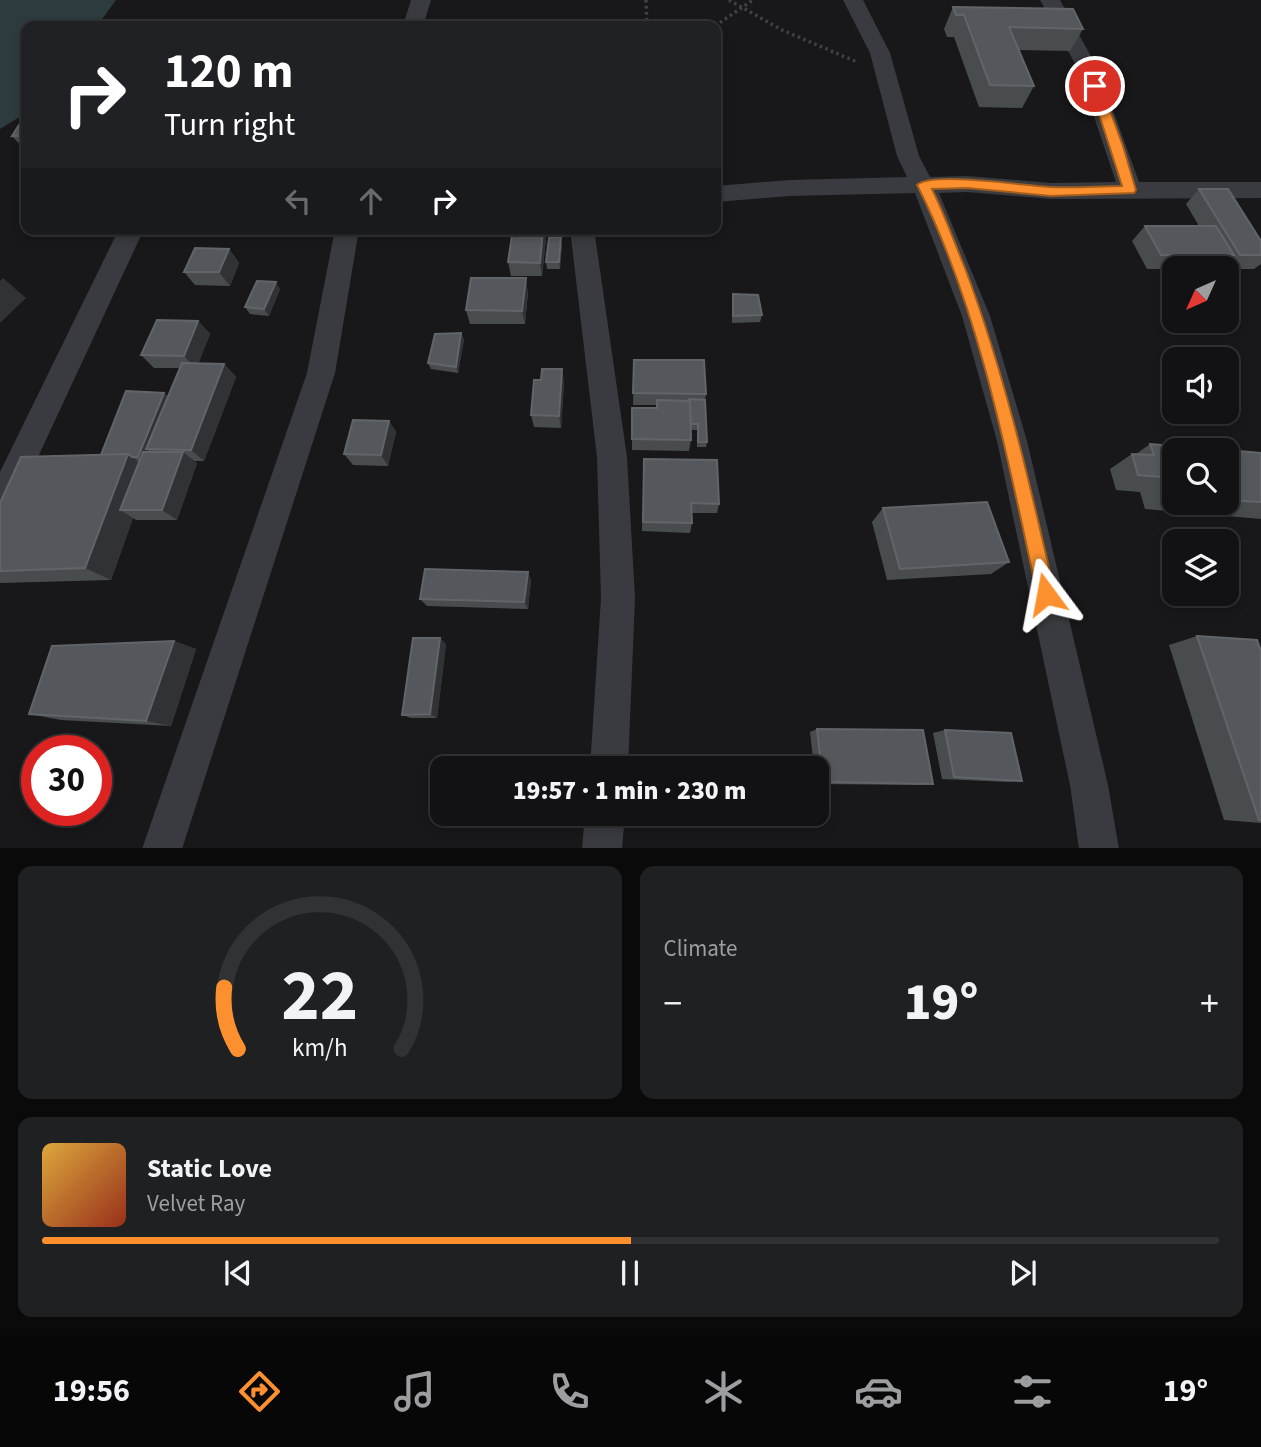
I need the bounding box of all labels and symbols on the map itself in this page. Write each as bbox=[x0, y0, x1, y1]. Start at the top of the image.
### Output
pin bbox=[1065, 56, 1125, 116]
north arrow bbox=[1162, 256, 1239, 332]
position arrow bbox=[1009, 557, 1083, 631]
speed limit sign: 30 bbox=[21, 735, 112, 826]

